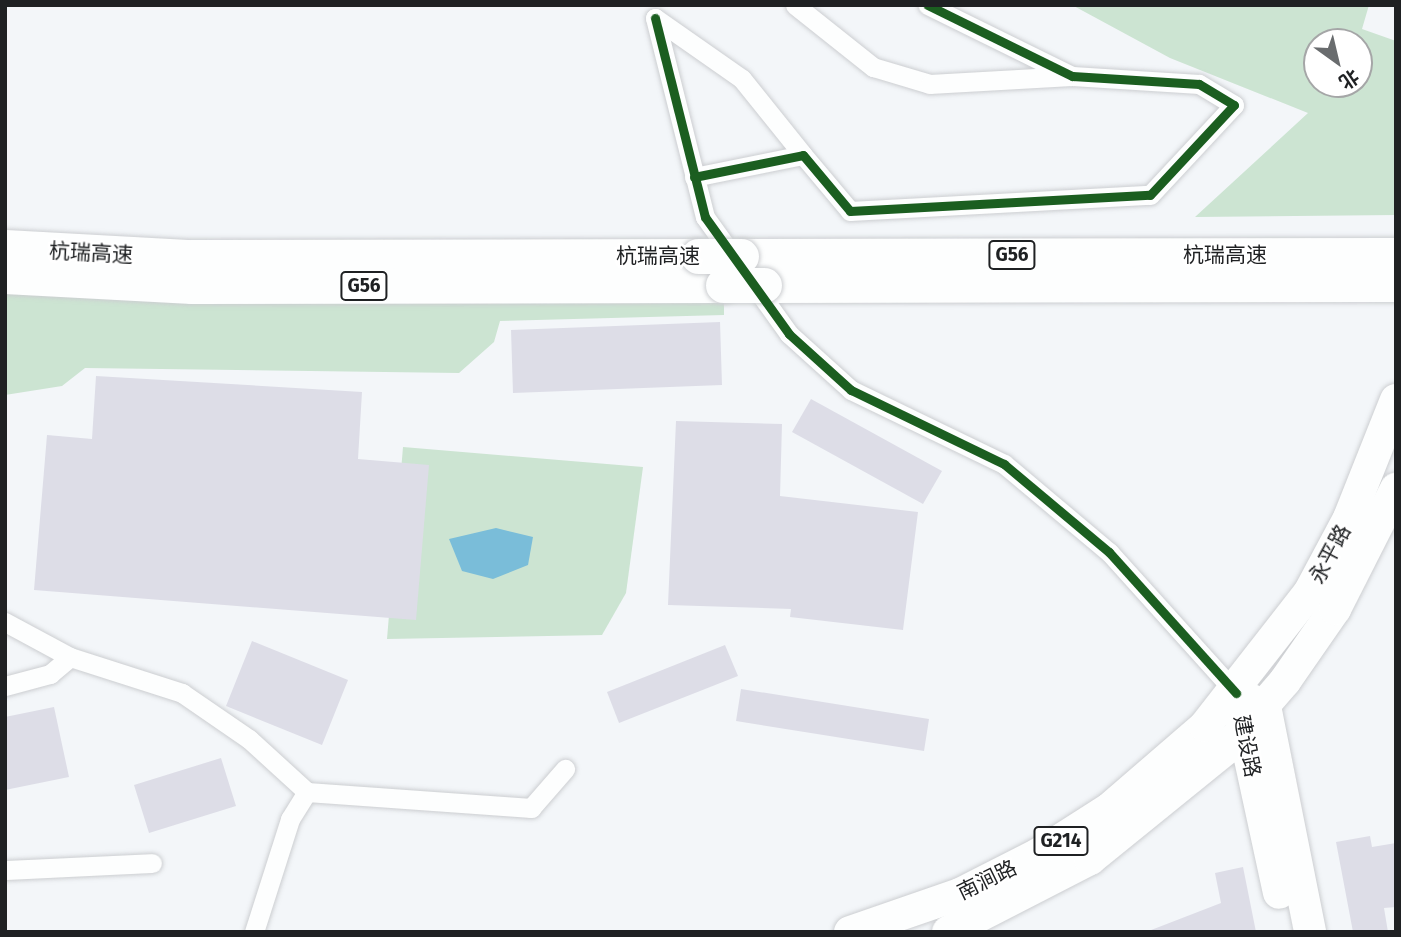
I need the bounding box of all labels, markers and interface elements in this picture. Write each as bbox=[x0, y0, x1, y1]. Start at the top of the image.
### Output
north arrow bbox=[1303, 28, 1373, 98]
text: 北 bbox=[1335, 64, 1363, 94]
street label: 杭瑞高速 bbox=[48, 238, 134, 268]
road number: G56 bbox=[988, 240, 1036, 270]
street label: 杭瑞高速 bbox=[1183, 242, 1267, 268]
street label: 杭瑞高速 bbox=[616, 243, 700, 269]
road number: G56 bbox=[340, 270, 388, 302]
street label: 永平路 bbox=[1304, 520, 1356, 588]
street label: 建设路 bbox=[1229, 713, 1265, 779]
road number: G214 bbox=[1033, 826, 1089, 856]
street label: 南涧路 bbox=[953, 855, 1021, 905]

